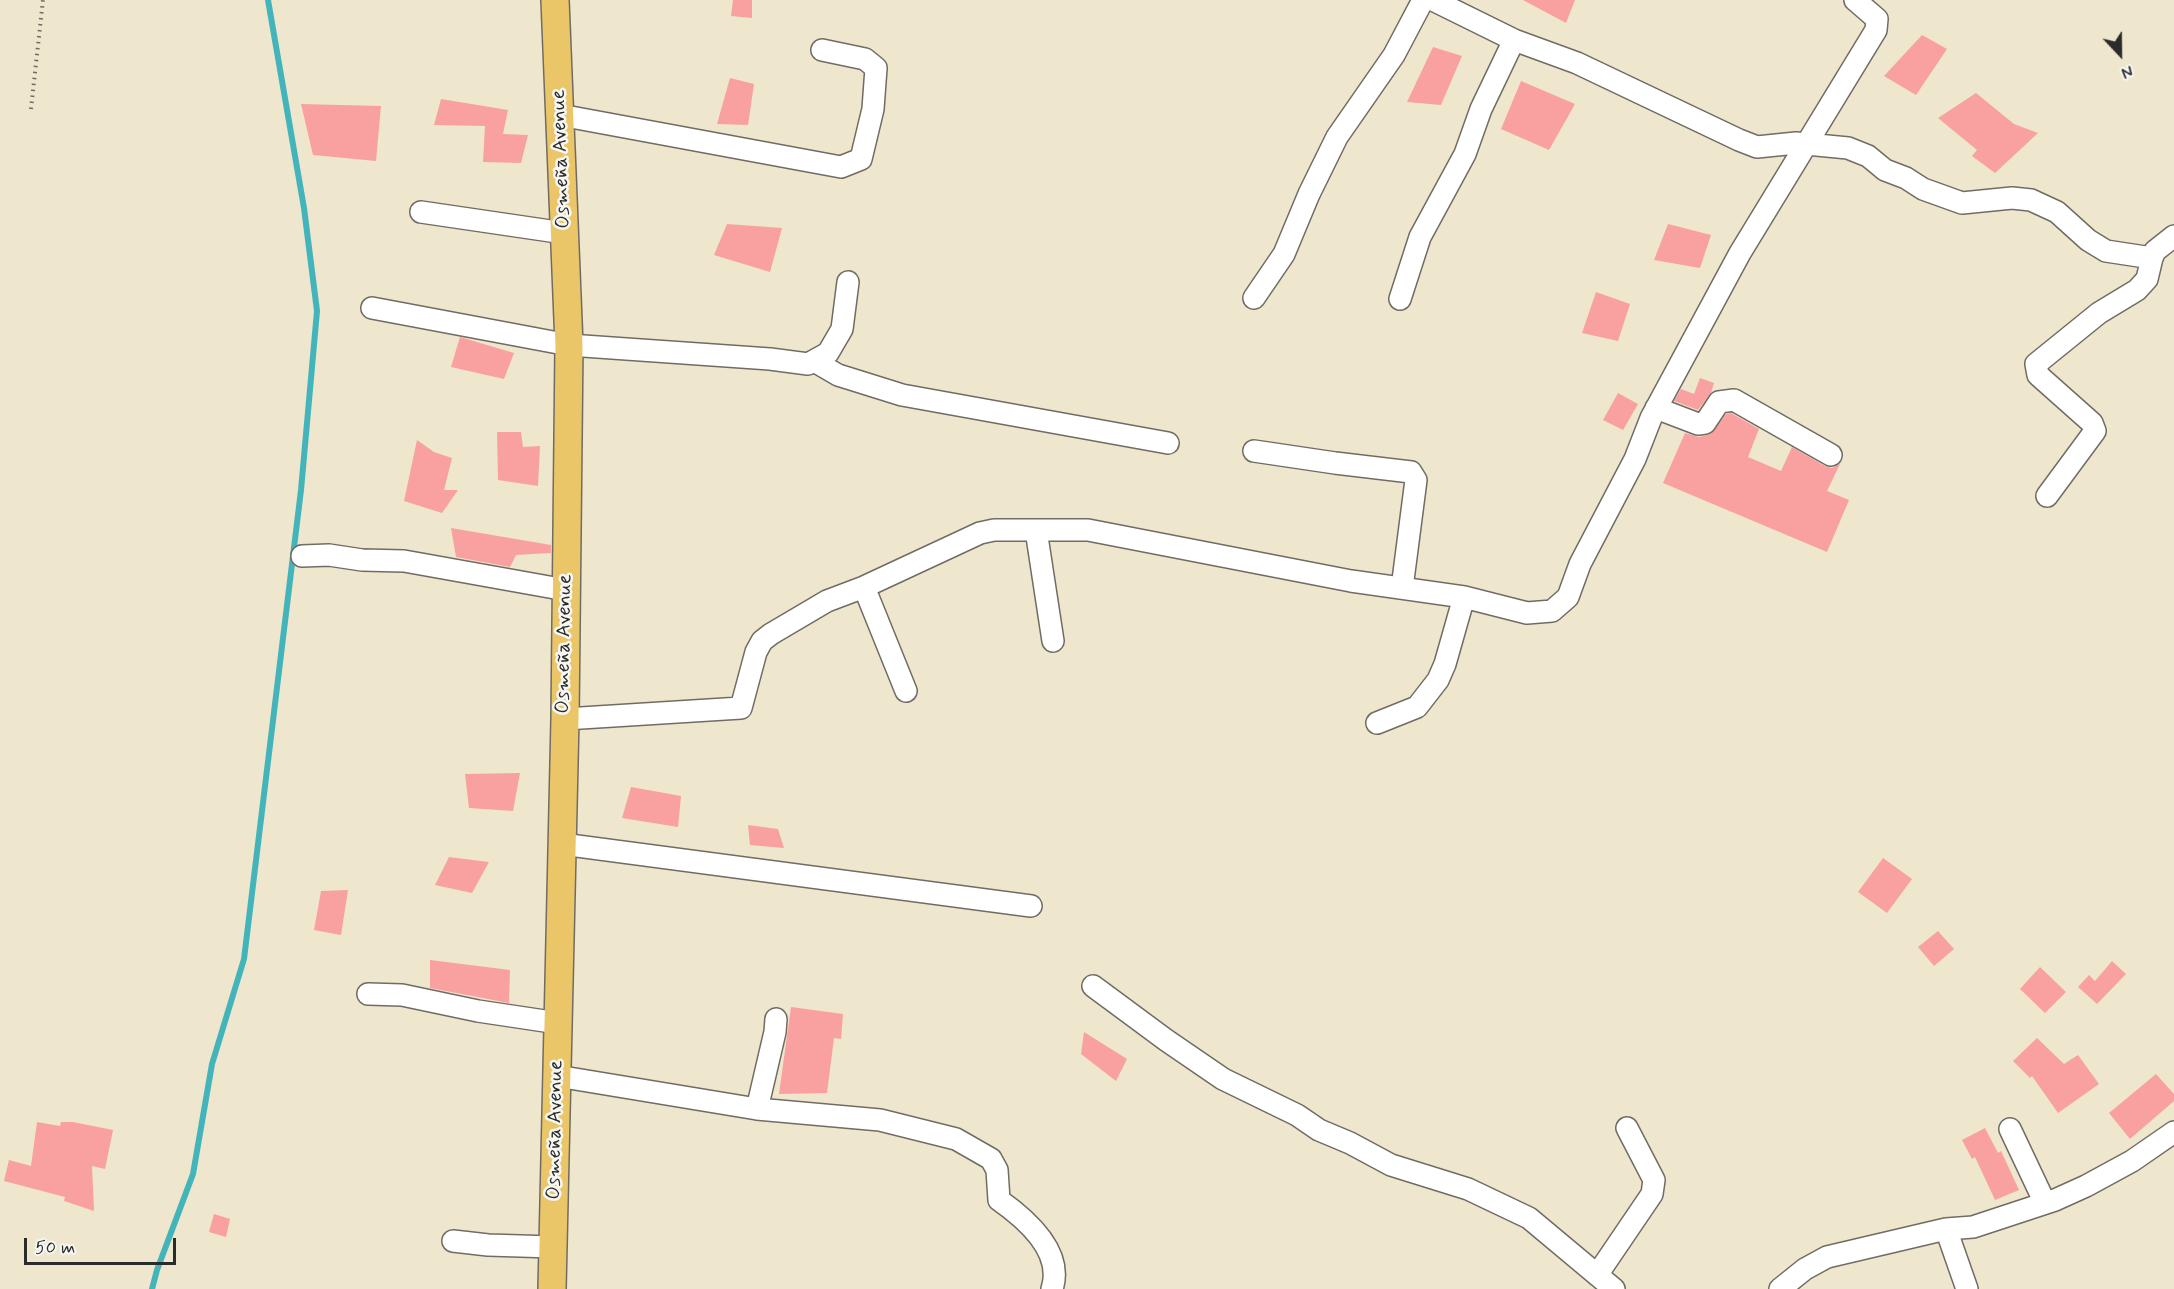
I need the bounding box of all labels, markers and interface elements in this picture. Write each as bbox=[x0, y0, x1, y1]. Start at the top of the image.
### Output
north arrow bbox=[2090, 24, 2150, 84]
text: N bbox=[2118, 59, 2136, 83]
street label: Osmeña Avenue bbox=[548, 89, 576, 229]
street label: Osmeña Avenue bbox=[552, 574, 578, 714]
street label: Osmeña Avenue bbox=[543, 1060, 569, 1200]
scale bar bbox=[27, 1226, 178, 1264]
text: 50 m bbox=[35, 1236, 75, 1260]

